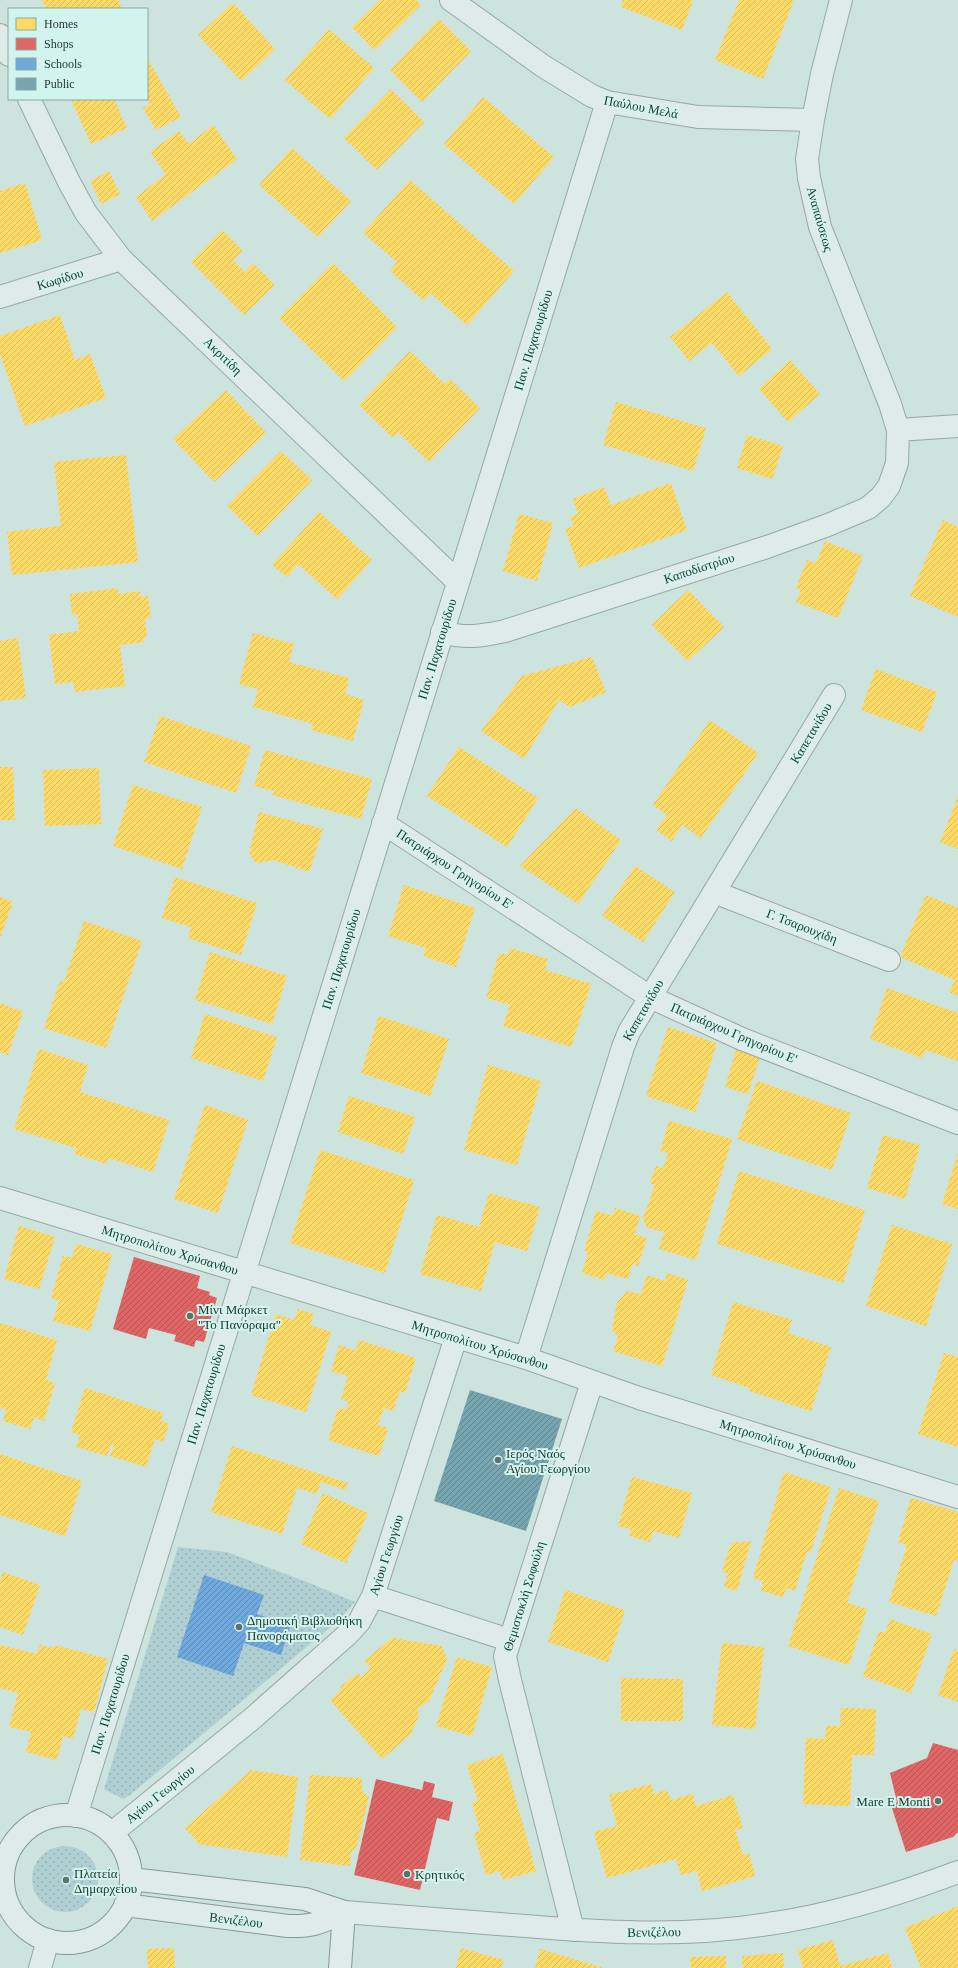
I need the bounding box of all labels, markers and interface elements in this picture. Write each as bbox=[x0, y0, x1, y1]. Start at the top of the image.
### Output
legend bbox=[8, 8, 148, 100]
text: Homes bbox=[44, 17, 78, 31]
text: Shops bbox=[44, 37, 74, 51]
text: Schools bbox=[44, 57, 82, 71]
text: Public bbox=[44, 77, 75, 91]
street label: Παύλου Μελά bbox=[603, 92, 680, 122]
street label: Αναπαύσεως bbox=[804, 185, 837, 254]
street label: Κωφίδου bbox=[35, 265, 85, 293]
street label: Παν. Παχατουρίδου bbox=[511, 288, 555, 392]
street label: Ακριτίδη bbox=[201, 334, 245, 378]
street label: Καποδίστρίου bbox=[662, 550, 736, 586]
street label: Παν. Παχατουρίδου bbox=[415, 597, 459, 701]
street label: Καπετανίδου bbox=[787, 700, 835, 766]
street label: Πατριάρχου Γρηγορίου Ε' bbox=[394, 826, 516, 912]
street label: Γ. Τσαρουχίδη bbox=[764, 906, 840, 946]
street label: Παν. Παχατουρίδου bbox=[319, 907, 363, 1011]
street label: Καπετανίδου bbox=[619, 977, 667, 1043]
street label: Πατριάρχου Γρηγορίου Ε' bbox=[669, 1000, 799, 1066]
street label: Μητροπολίτου Χρύσανθου bbox=[100, 1222, 240, 1278]
place label: Μίνι Μάρκετ "Το Πανόραμα" bbox=[198, 1302, 281, 1332]
marker: Μίνι Μάρκετ "Το Πανόραμα" bbox=[185, 1311, 195, 1321]
street label: Μητροπολίτου Χρύσανθου bbox=[410, 1317, 550, 1373]
street label: Παν. Παχατουρίδου bbox=[184, 1342, 228, 1446]
street label: Μητροπολίτου Χρύσανθου bbox=[718, 1416, 858, 1472]
place label: Ιερός Ναός Αγίου Γεωργίου bbox=[506, 1446, 590, 1476]
marker: Ιερός Ναός Αγίου Γεωργίου bbox=[493, 1455, 503, 1465]
street label: Αγίου Γεωργίου bbox=[366, 1513, 406, 1597]
street label: Θεμιστοκλή Σοφούλη bbox=[500, 1539, 548, 1653]
place label: Δημοτική Βιβλιοθήκη Πανοράματος bbox=[247, 1613, 362, 1643]
marker: Δημοτική Βιβλιοθήκη Πανοράματος bbox=[234, 1622, 244, 1632]
street label: Παν. Παχατουρίδου bbox=[88, 1652, 132, 1756]
street label: Αγίου Γεωργίου bbox=[123, 1762, 197, 1826]
place label: Mare E Monti bbox=[856, 1794, 930, 1809]
marker: Mare E Monti bbox=[933, 1796, 943, 1806]
place label: Πλατεία Δημαρχείου bbox=[74, 1866, 137, 1896]
place label: Κρητικός bbox=[415, 1867, 465, 1882]
marker: Κρητικός bbox=[402, 1869, 412, 1879]
marker: Πλατεία Δημαρχείου bbox=[61, 1875, 71, 1885]
street label: Βενιζέλου bbox=[208, 1909, 264, 1931]
street label: Βενιζέλου bbox=[627, 1924, 681, 1940]

